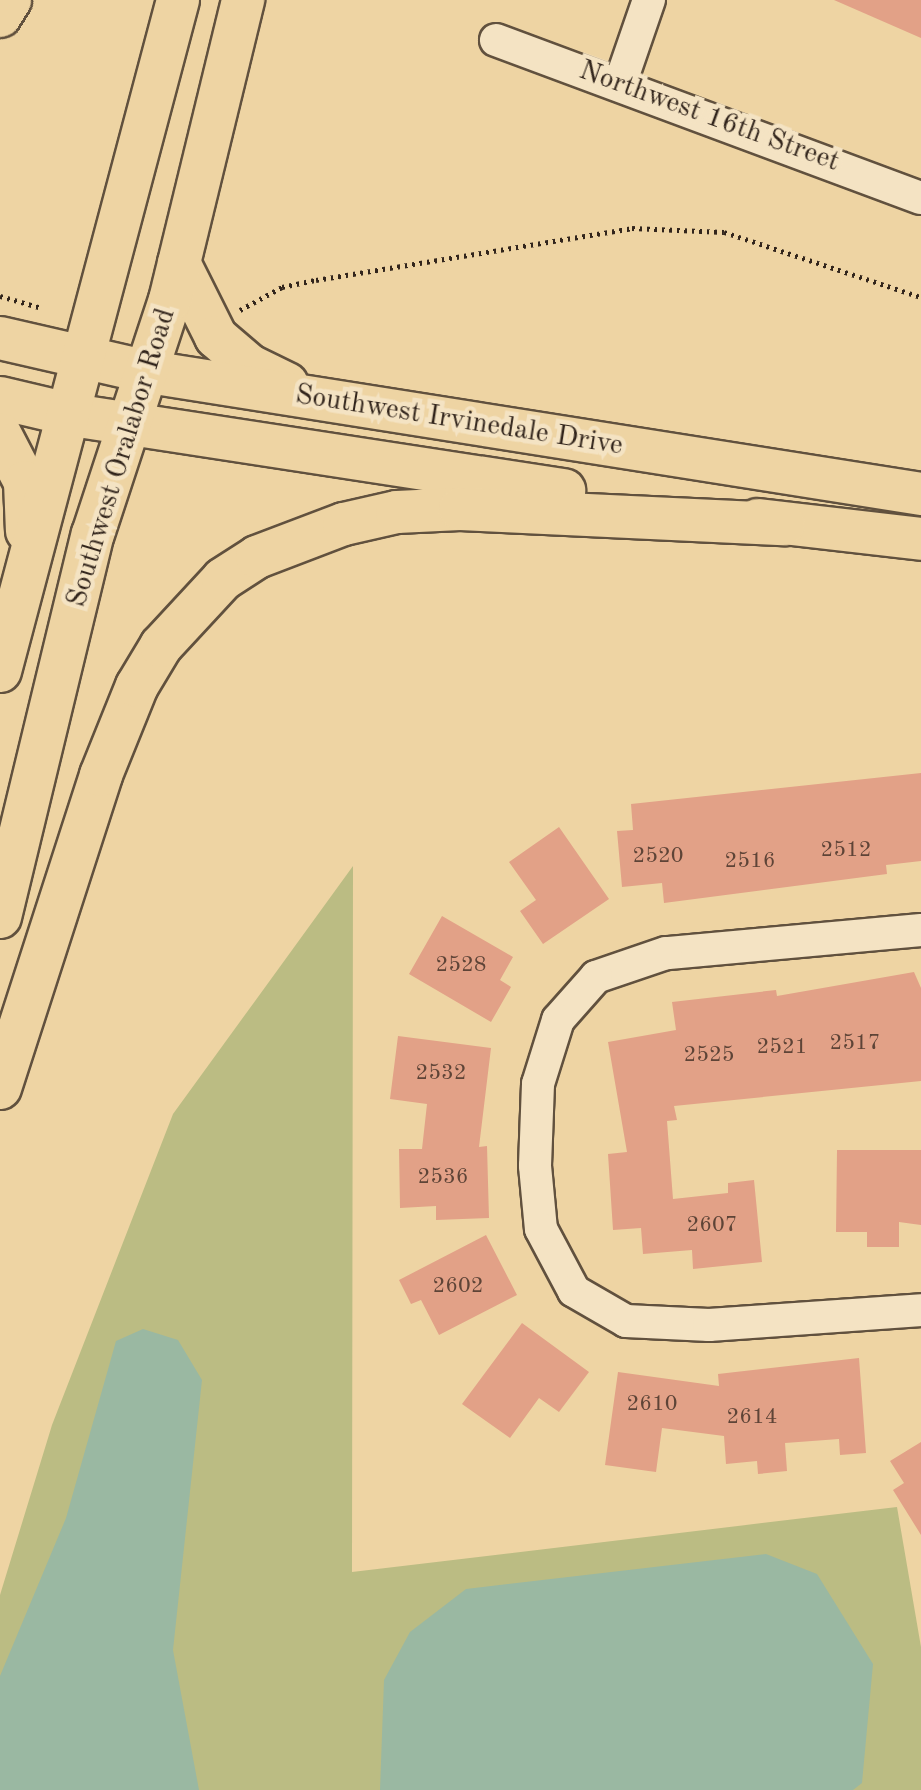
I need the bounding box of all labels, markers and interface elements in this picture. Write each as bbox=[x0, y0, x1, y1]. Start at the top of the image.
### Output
street label: Northwest 16th Street bbox=[574, 54, 844, 180]
street label: Southwest Oralabor Road bbox=[61, 305, 183, 611]
street label: Southwest Irvinedale Drive bbox=[293, 379, 625, 463]
house number: 2512 bbox=[820, 838, 872, 864]
house number: 2520 bbox=[632, 844, 684, 870]
house number: 2516 bbox=[724, 849, 776, 875]
house number: 2528 bbox=[435, 953, 487, 979]
house number: 2517 bbox=[829, 1031, 881, 1057]
house number: 2521 bbox=[756, 1035, 808, 1061]
house number: 2525 bbox=[683, 1043, 735, 1069]
house number: 2532 bbox=[415, 1061, 467, 1087]
house number: 2536 bbox=[417, 1165, 469, 1191]
house number: 2607 bbox=[686, 1213, 738, 1239]
house number: 2602 bbox=[432, 1274, 484, 1300]
house number: 2610 bbox=[626, 1392, 678, 1418]
house number: 2614 bbox=[726, 1405, 778, 1431]

